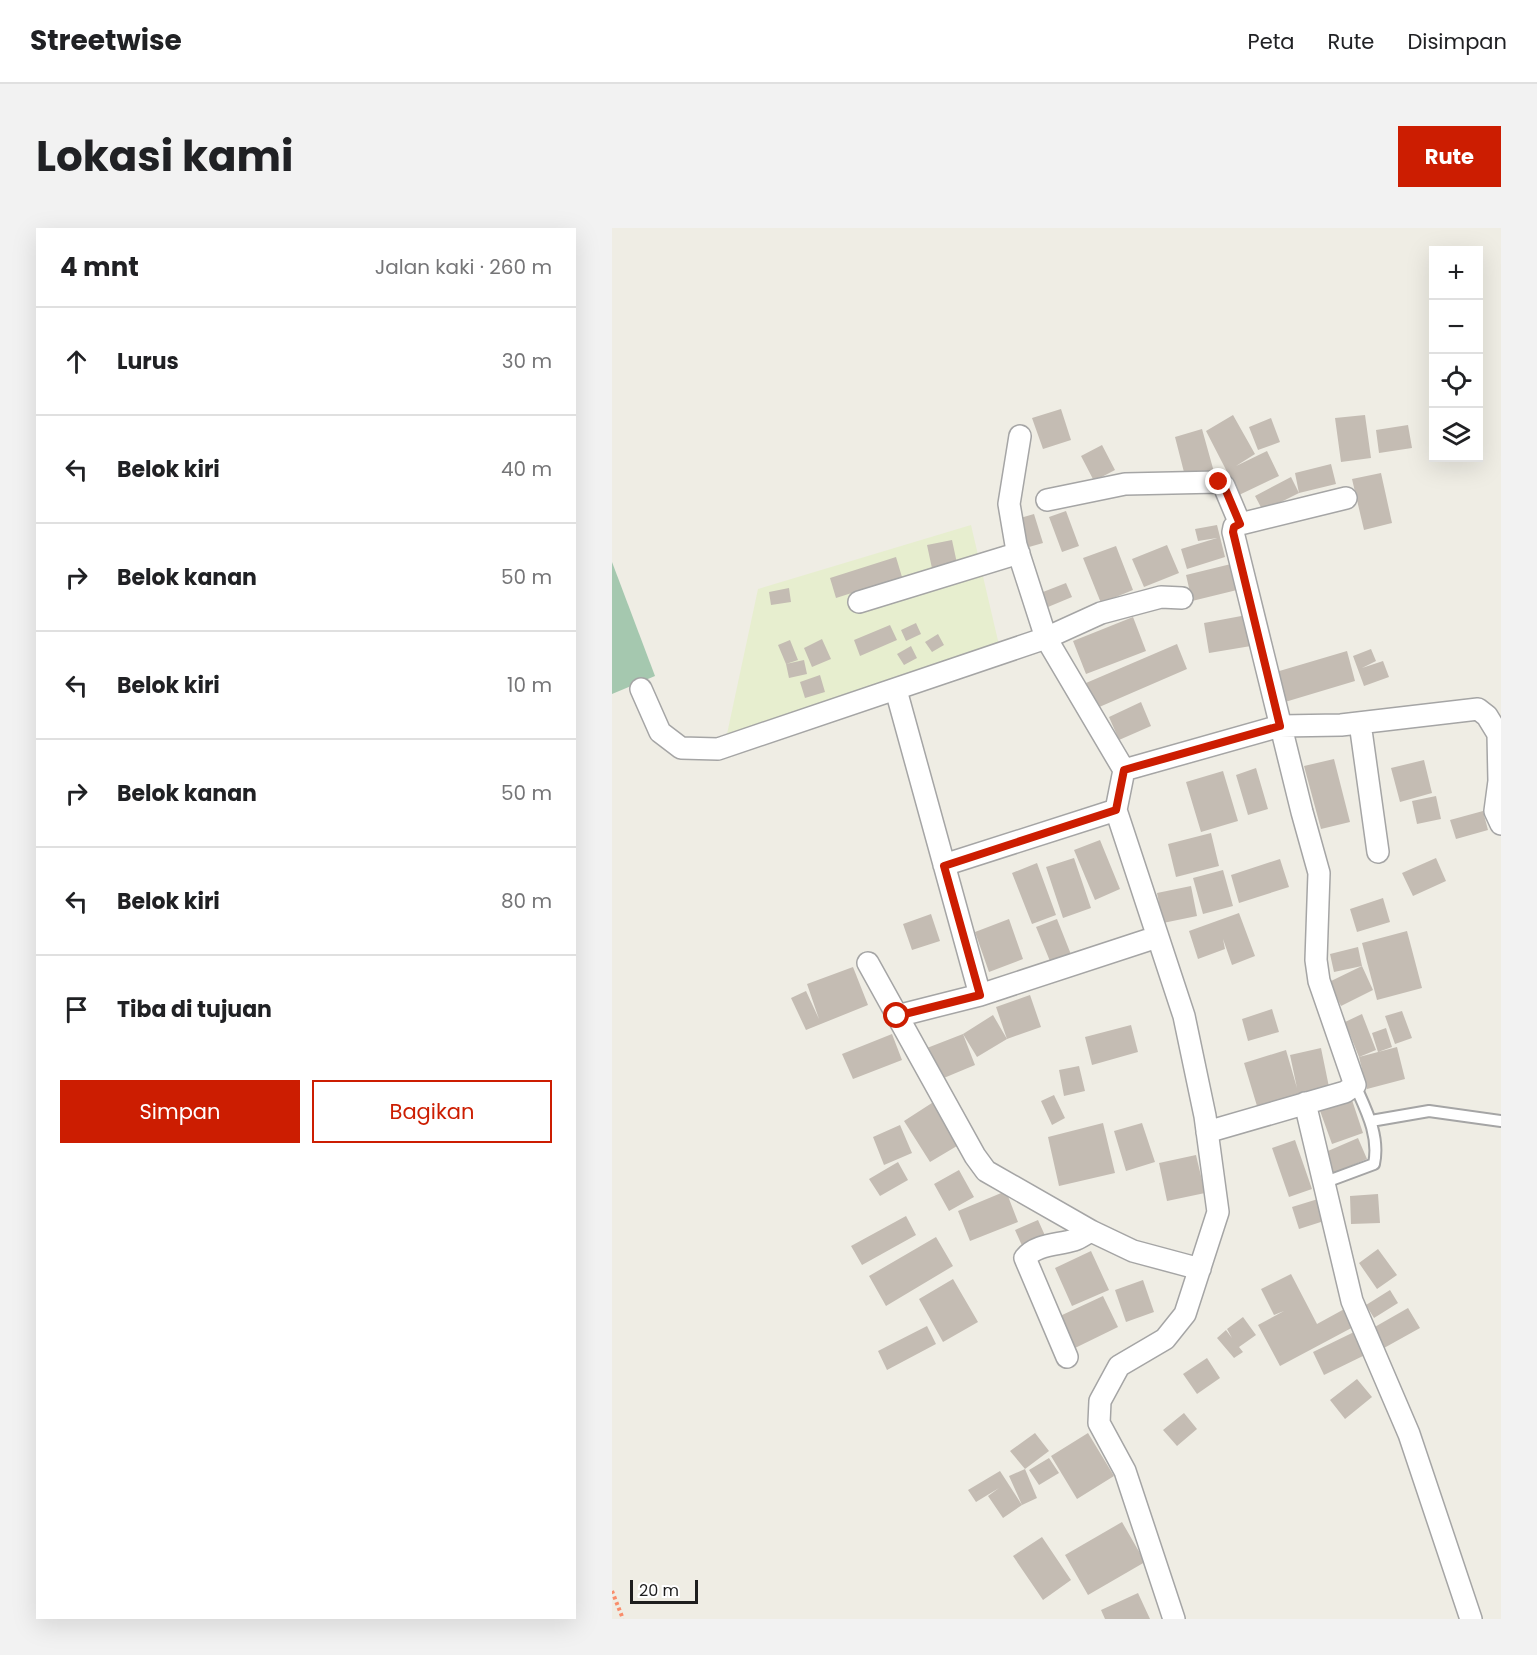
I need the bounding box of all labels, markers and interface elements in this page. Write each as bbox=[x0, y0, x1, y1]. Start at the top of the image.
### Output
text: Streetwise bbox=[30, 21, 182, 60]
text: Peta bbox=[1247, 27, 1295, 56]
text: Rute bbox=[1328, 27, 1374, 56]
text: Disimpan bbox=[1407, 27, 1507, 56]
button: Rute bbox=[1398, 126, 1501, 187]
text: Lokasi kami bbox=[36, 127, 293, 186]
map controls bbox=[1429, 246, 1483, 462]
button: + bbox=[1429, 246, 1483, 300]
text: 4 mnt bbox=[60, 249, 139, 285]
text: Jalan kaki · 260 m bbox=[375, 253, 552, 281]
button: − bbox=[1429, 300, 1483, 354]
icon: ahead bbox=[60, 345, 93, 378]
text: Lurus bbox=[117, 346, 179, 377]
text: 30 m bbox=[502, 347, 552, 375]
button: locate bbox=[1429, 354, 1483, 408]
button: layers bbox=[1429, 408, 1483, 462]
icon: left bbox=[60, 453, 93, 486]
text: Belok kiri bbox=[117, 454, 220, 485]
text: 40 m bbox=[501, 455, 552, 483]
route end bbox=[1205, 468, 1231, 494]
icon: right bbox=[60, 561, 93, 594]
text: Belok kanan bbox=[117, 562, 257, 593]
text: 50 m bbox=[501, 563, 552, 591]
icon: left bbox=[60, 669, 93, 702]
text: Belok kiri bbox=[117, 670, 220, 701]
text: 10 m bbox=[507, 671, 552, 699]
icon: right bbox=[60, 777, 93, 810]
text: Belok kanan bbox=[117, 778, 257, 809]
text: 50 m bbox=[501, 779, 552, 807]
icon: left bbox=[60, 885, 93, 918]
text: Belok kiri bbox=[117, 886, 220, 917]
text: 80 m bbox=[501, 887, 552, 915]
icon: arrive bbox=[60, 993, 93, 1026]
text: Tiba di tujuan bbox=[117, 994, 272, 1025]
route start bbox=[883, 1002, 909, 1028]
button: Simpan bbox=[60, 1080, 300, 1143]
button: Bagikan bbox=[312, 1080, 552, 1143]
scale bar bbox=[630, 1577, 698, 1604]
text: 20 m bbox=[639, 1579, 679, 1602]

